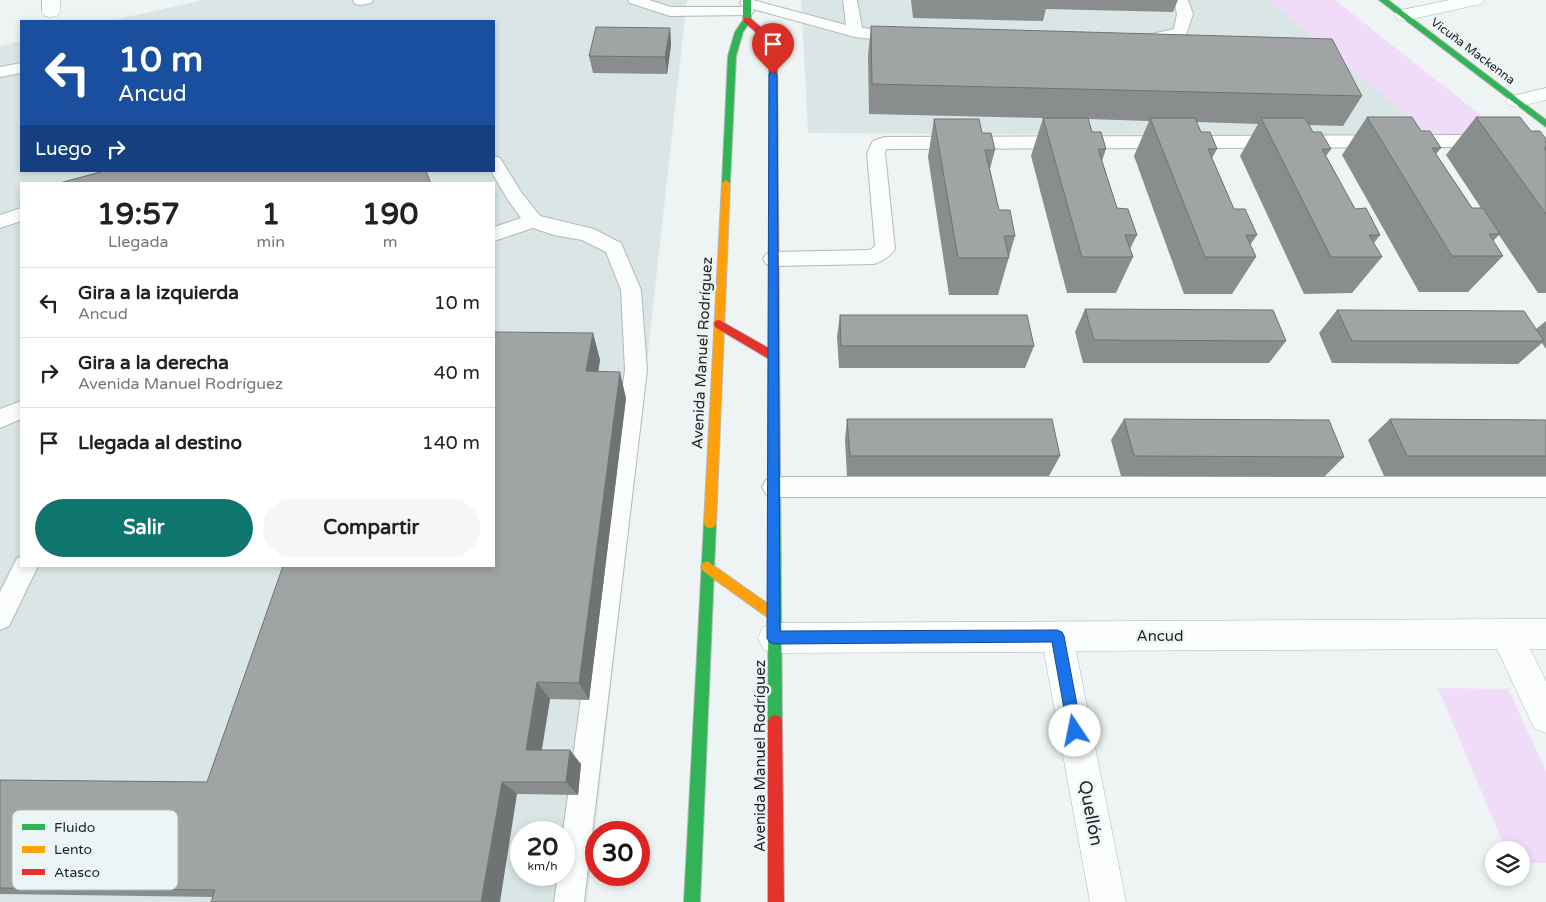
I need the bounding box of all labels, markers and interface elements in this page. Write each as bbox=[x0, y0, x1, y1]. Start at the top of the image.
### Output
street label: Vicuña Mackenna bbox=[1428, 15, 1518, 87]
pin bbox=[752, 23, 794, 74]
icon: arrive bbox=[759, 30, 787, 58]
text: 10 m bbox=[118, 39, 203, 81]
icon: left bbox=[35, 40, 100, 105]
text: Ancud bbox=[118, 81, 187, 107]
icon: right bbox=[102, 135, 130, 163]
text: Luego bbox=[35, 138, 92, 160]
text: 19:57 bbox=[97, 196, 180, 233]
text: 1 bbox=[261, 196, 280, 233]
text: 190 bbox=[362, 196, 418, 233]
text: Llegada bbox=[108, 232, 169, 252]
text: min bbox=[257, 232, 285, 252]
text: m bbox=[383, 232, 397, 252]
street label: Avenida Manuel Rodríguez bbox=[688, 257, 716, 449]
text: Gira a la izquierda bbox=[78, 282, 239, 304]
icon: left bbox=[35, 289, 63, 317]
text: 10 m bbox=[434, 292, 480, 314]
text: Ancud bbox=[78, 304, 128, 324]
text: Gira a la derecha bbox=[78, 352, 229, 374]
icon: right bbox=[35, 359, 63, 387]
text: 40 m bbox=[434, 362, 480, 384]
text: Avenida Manuel Rodríguez bbox=[78, 374, 283, 394]
icon: arrive bbox=[35, 429, 63, 457]
text: Llegada al destino bbox=[78, 432, 242, 454]
text: 140 m bbox=[422, 432, 480, 454]
button: Salir bbox=[35, 499, 253, 557]
button: Compartir bbox=[263, 499, 480, 557]
street label: Ancud bbox=[1137, 627, 1183, 645]
street label: Avenida Manuel Rodríguez bbox=[751, 660, 769, 852]
position arrow bbox=[1048, 704, 1100, 756]
street label: Quellón bbox=[1074, 778, 1108, 848]
legend bbox=[12, 810, 178, 890]
text: Fluido bbox=[54, 819, 95, 836]
speed limit sign: 30 bbox=[585, 821, 650, 886]
text: 20 bbox=[527, 832, 558, 862]
text: Lento bbox=[54, 841, 92, 858]
map controls bbox=[1485, 841, 1530, 886]
button: layers bbox=[1485, 841, 1530, 886]
text: km/h bbox=[527, 859, 558, 873]
text: Atasco bbox=[54, 864, 100, 881]

